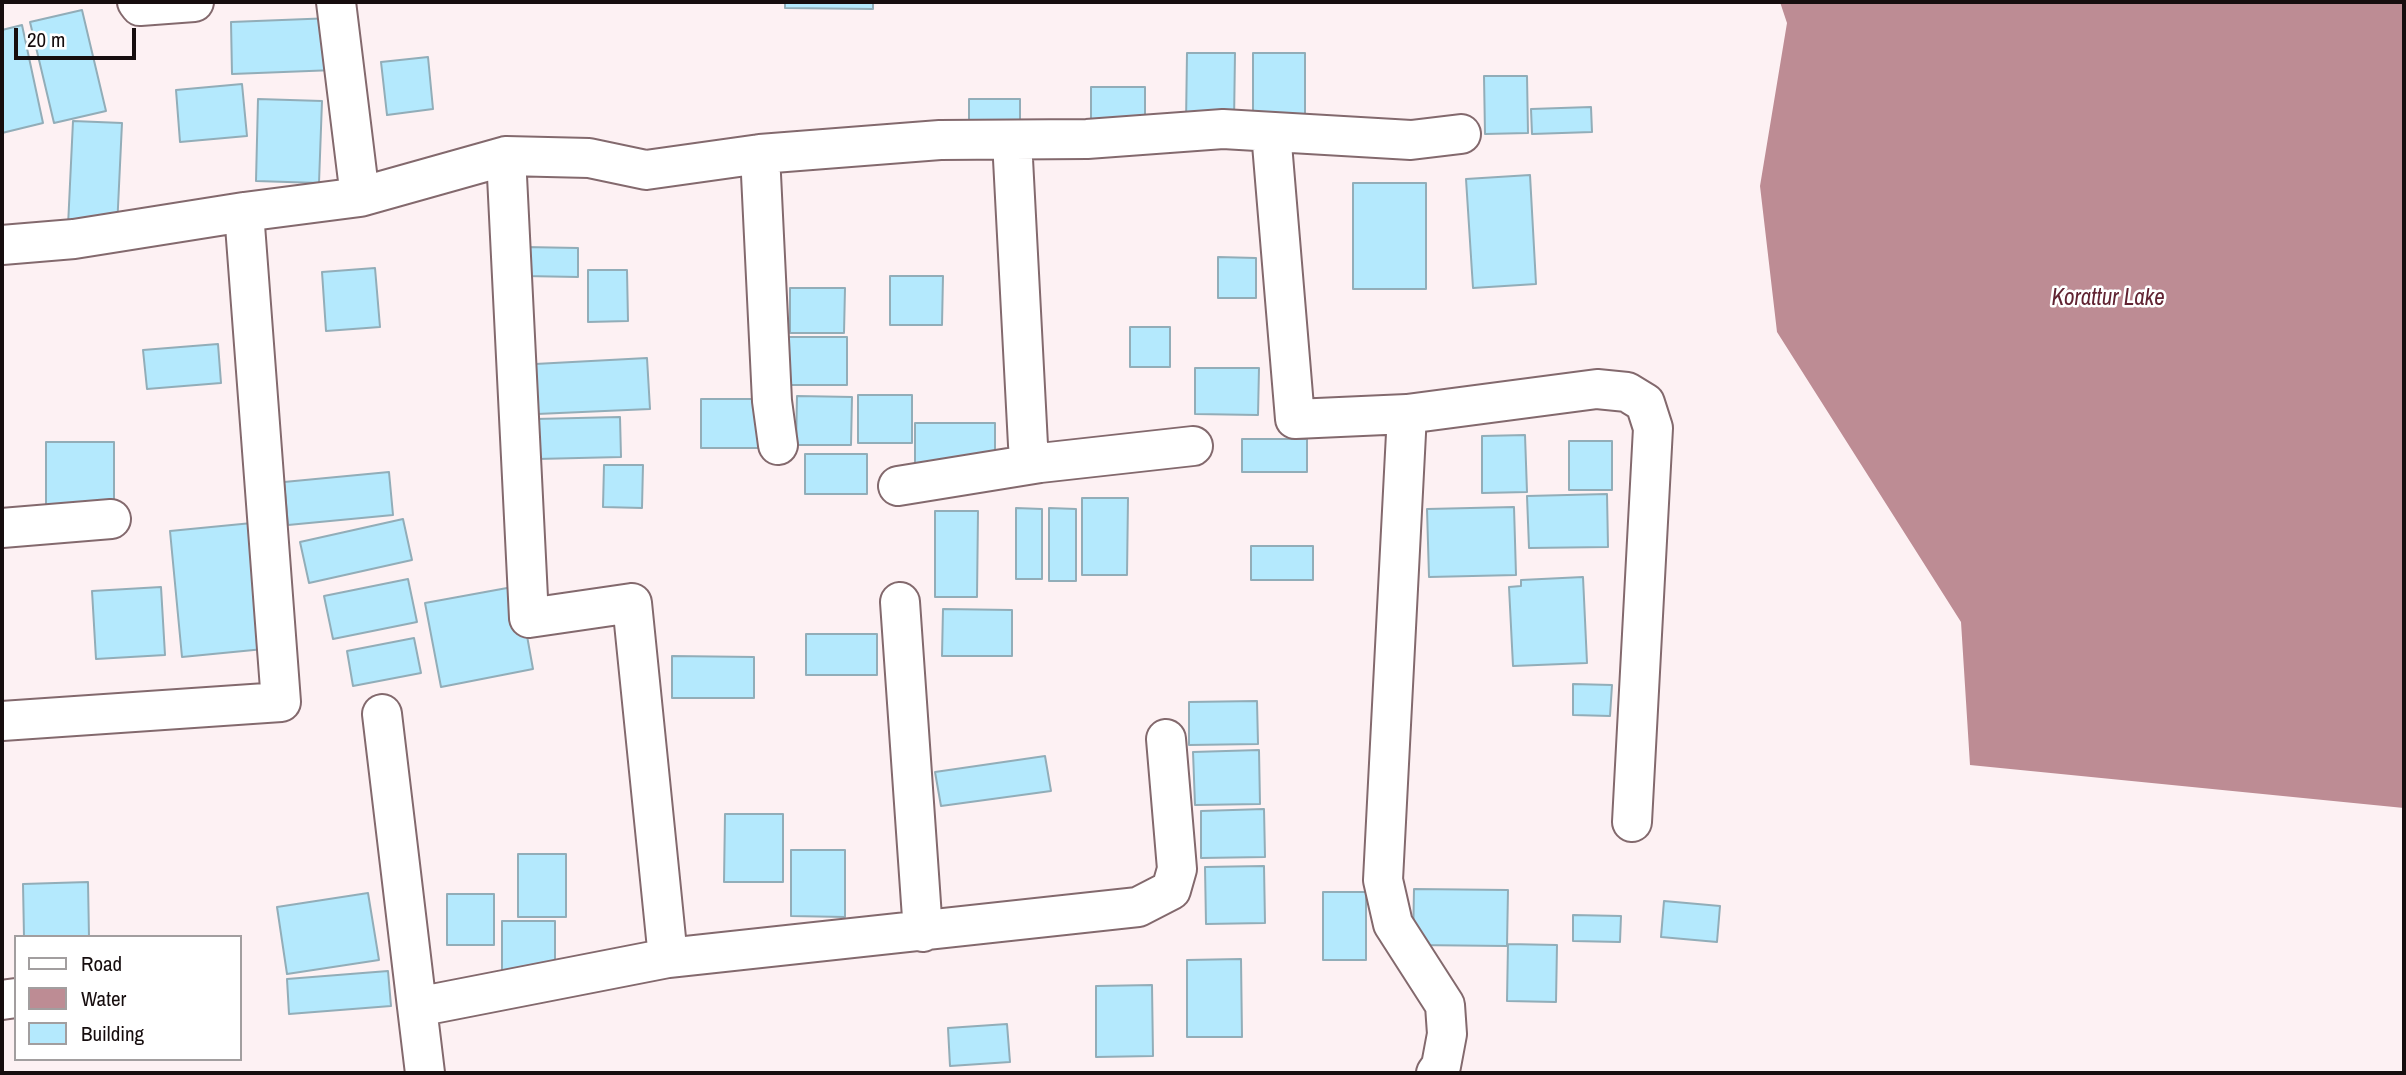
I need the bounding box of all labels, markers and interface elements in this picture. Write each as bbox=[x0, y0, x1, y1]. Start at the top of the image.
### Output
scale bar bbox=[18, 14, 140, 58]
text: 20 m bbox=[27, 25, 65, 54]
water label: Korattur Lake bbox=[2051, 285, 2165, 313]
legend bbox=[14, 935, 242, 1061]
text: Road bbox=[81, 949, 122, 978]
text: Water bbox=[81, 984, 126, 1013]
text: Building bbox=[81, 1019, 144, 1048]

